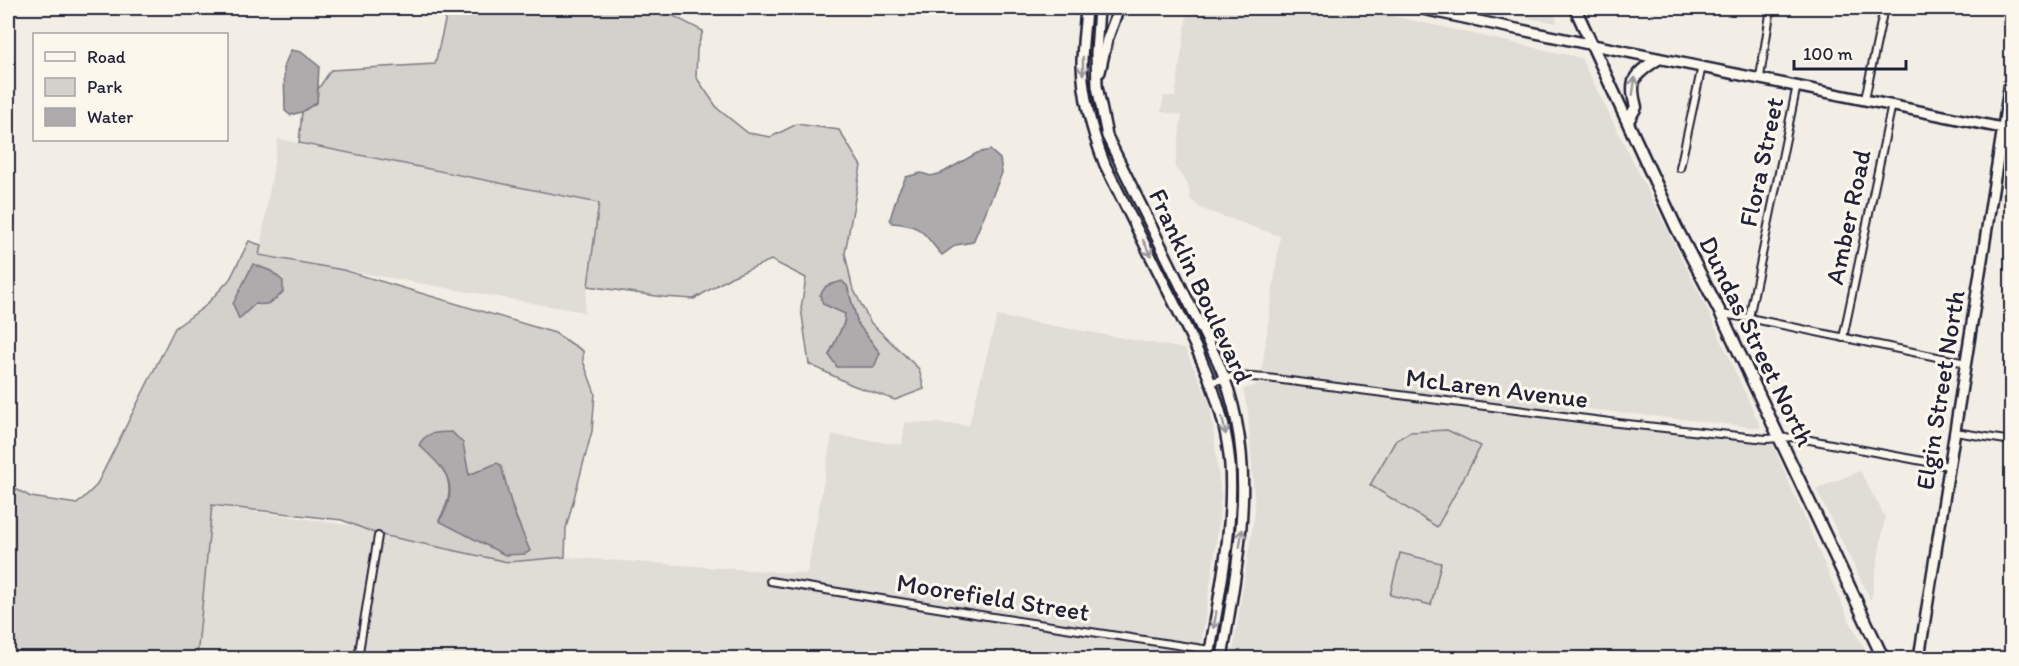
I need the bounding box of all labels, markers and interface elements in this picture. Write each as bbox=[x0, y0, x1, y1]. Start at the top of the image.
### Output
legend bbox=[33, 33, 228, 141]
scale bar bbox=[1794, 33, 1906, 71]
text: 100 m bbox=[1803, 43, 1853, 65]
text: Road bbox=[87, 46, 126, 68]
one-way arrow bbox=[1077, 55, 1089, 75]
text: Park bbox=[87, 76, 122, 98]
one-way arrow bbox=[1629, 77, 1640, 96]
street label: Flora Street bbox=[1732, 94, 1790, 230]
text: Water bbox=[87, 106, 133, 128]
street label: Amber Road bbox=[1818, 146, 1878, 288]
street label: Franklin Boulevard bbox=[1142, 183, 1260, 389]
street label: Dundas Street North bbox=[1692, 231, 1822, 451]
one-way arrow bbox=[1142, 238, 1153, 256]
street label: Elgin Street North bbox=[1908, 288, 1972, 492]
street label: McLaren Avenue bbox=[1404, 361, 1590, 415]
one-way arrow bbox=[1219, 416, 1230, 435]
one-way arrow bbox=[1235, 529, 1246, 549]
street label: Moorefield Street bbox=[894, 566, 1092, 628]
one-way arrow bbox=[1210, 609, 1221, 629]

